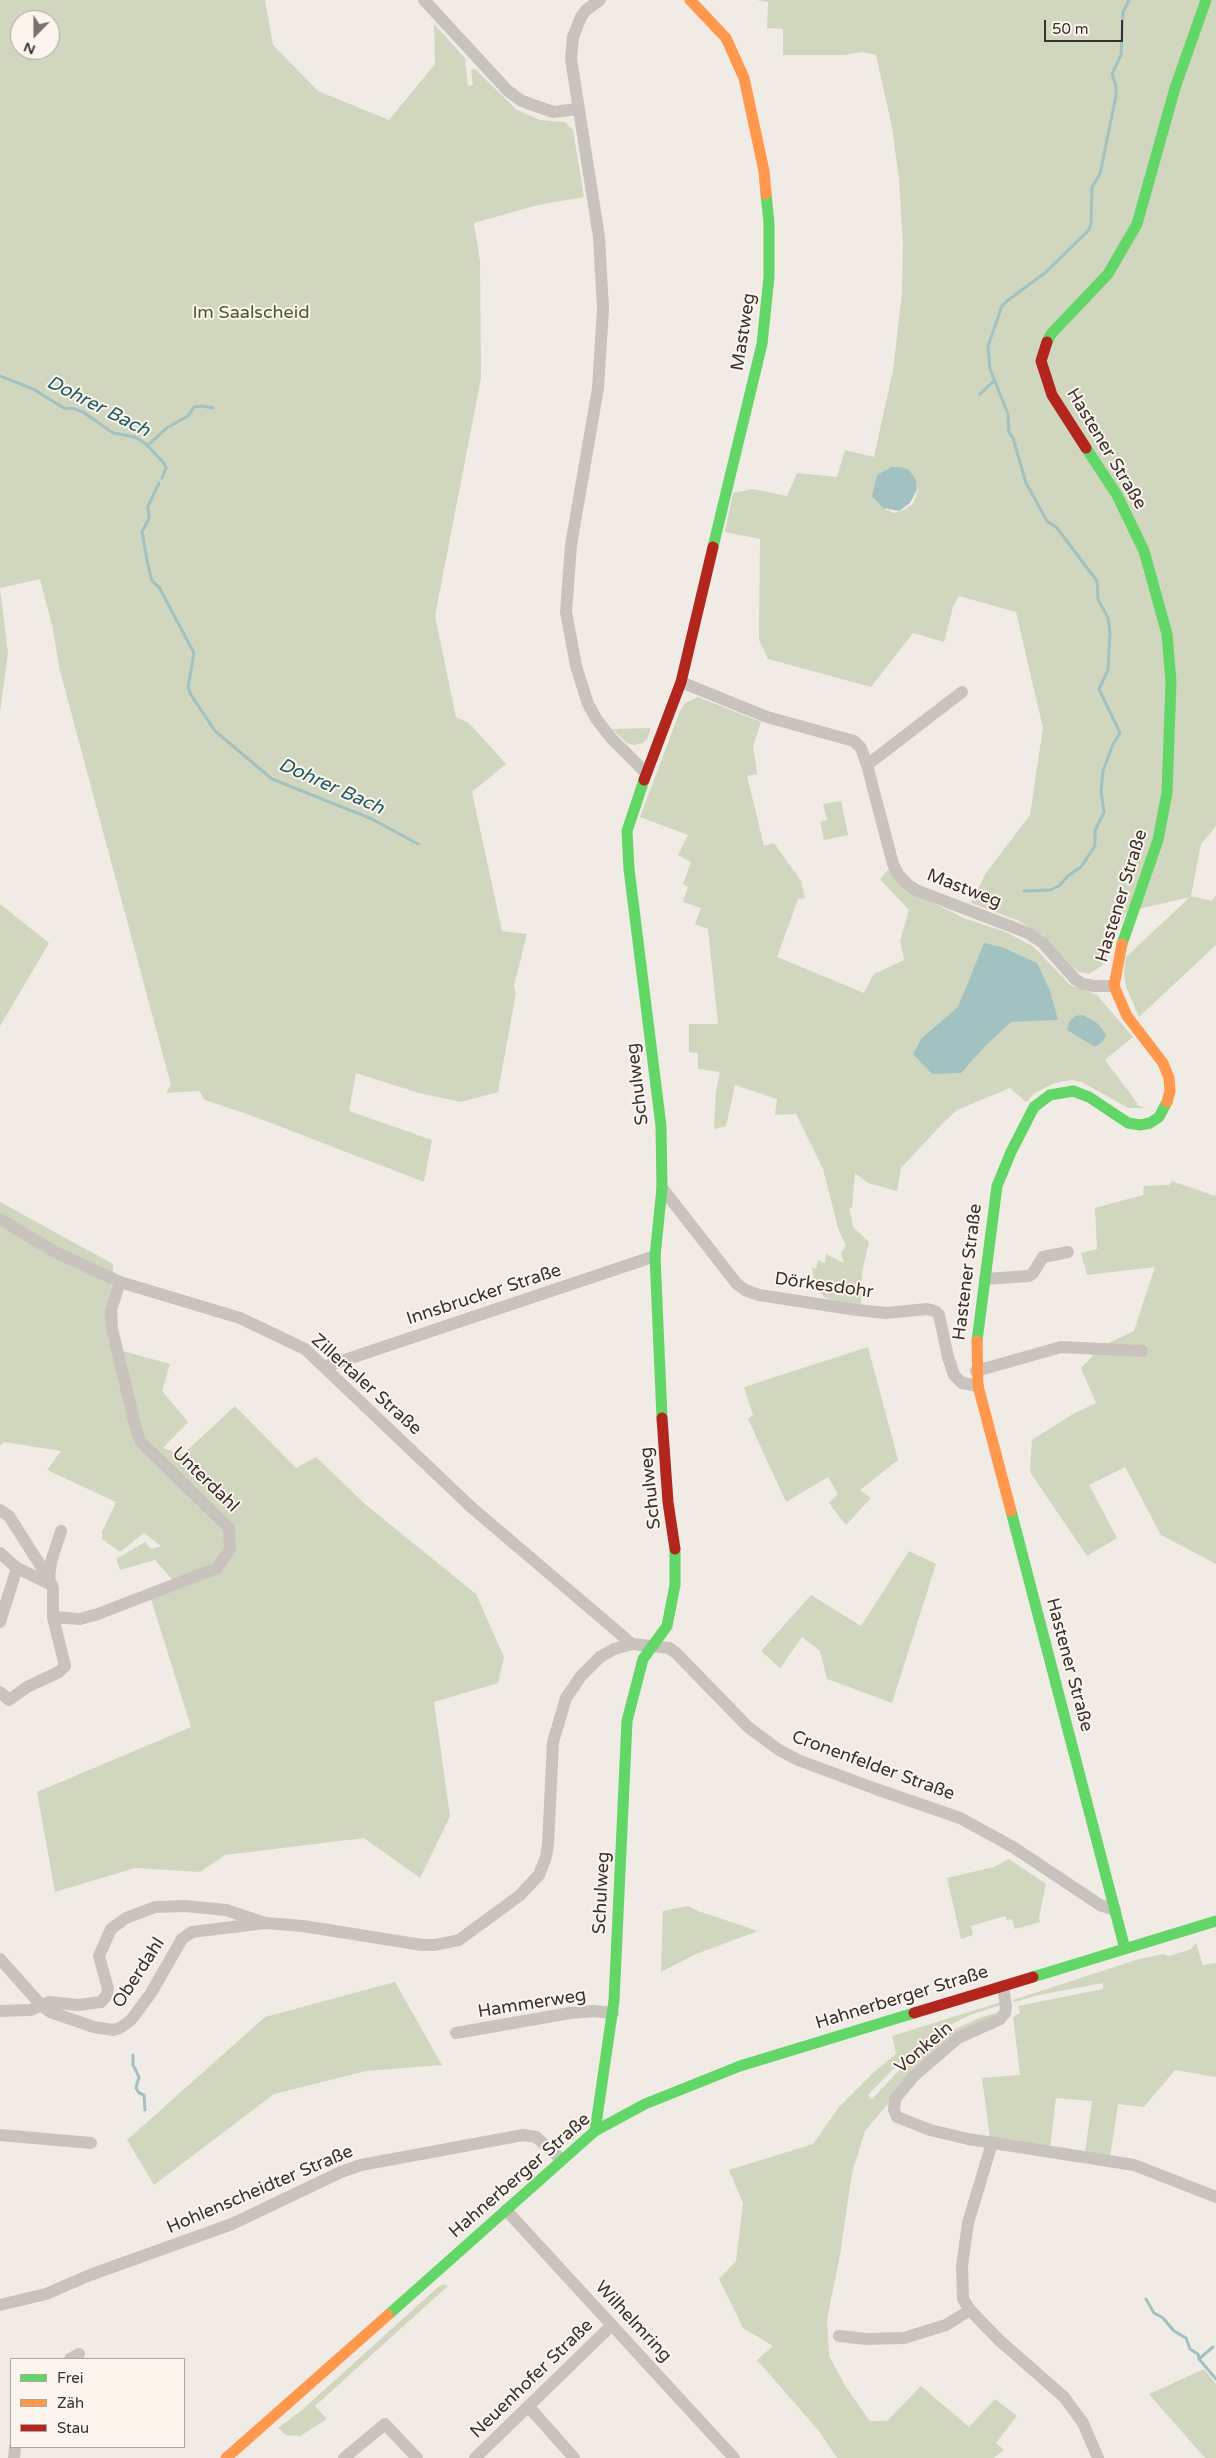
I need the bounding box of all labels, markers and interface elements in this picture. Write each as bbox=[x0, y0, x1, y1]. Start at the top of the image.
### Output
north arrow bbox=[10, 10, 60, 60]
scale bar bbox=[1046, 10, 1125, 42]
text: 50 m bbox=[1052, 20, 1089, 38]
text: N bbox=[21, 38, 38, 58]
street label: Mastweg bbox=[727, 292, 761, 372]
park label: Im Saalscheid bbox=[192, 302, 310, 324]
water label: Dohrer Bach bbox=[43, 371, 153, 443]
street label: Hastener Straße bbox=[1061, 384, 1151, 514]
water label: Dohrer Bach bbox=[275, 754, 387, 820]
street label: Hastener Straße bbox=[1092, 827, 1152, 965]
street label: Mastweg bbox=[923, 865, 1005, 913]
street label: Schulweg bbox=[622, 1042, 654, 1126]
street label: Hastener Straße bbox=[949, 1202, 987, 1342]
street label: Innsbrucker Straße bbox=[404, 1260, 564, 1330]
street label: Dörkesdohr bbox=[773, 1268, 875, 1304]
street label: Zillertaler Straße bbox=[306, 1330, 426, 1440]
street label: Unterdahl bbox=[167, 1443, 243, 1517]
street label: Schulweg bbox=[636, 1446, 666, 1530]
street label: Hastener Straße bbox=[1041, 1596, 1097, 1734]
street label: Cronenfelder Straße bbox=[789, 1726, 957, 1806]
street label: Schulweg bbox=[589, 1851, 615, 1935]
street label: Oberdahl bbox=[108, 1934, 170, 2012]
street label: Hahnerberger Straße bbox=[813, 1961, 991, 2035]
street label: Hammerweg bbox=[476, 1985, 588, 2023]
street label: Vonkeln bbox=[891, 2018, 957, 2078]
street label: Hahnerberger Straße bbox=[445, 2109, 595, 2243]
street label: Hohlenscheidter Straße bbox=[164, 2141, 356, 2239]
street label: Wilhelmring bbox=[590, 2277, 676, 2367]
street label: Neuenhofer Straße bbox=[466, 2315, 598, 2443]
legend bbox=[10, 2358, 185, 2448]
text: Frei bbox=[57, 2369, 83, 2387]
text: Zäh bbox=[57, 2394, 84, 2412]
text: Stau bbox=[57, 2419, 89, 2437]

